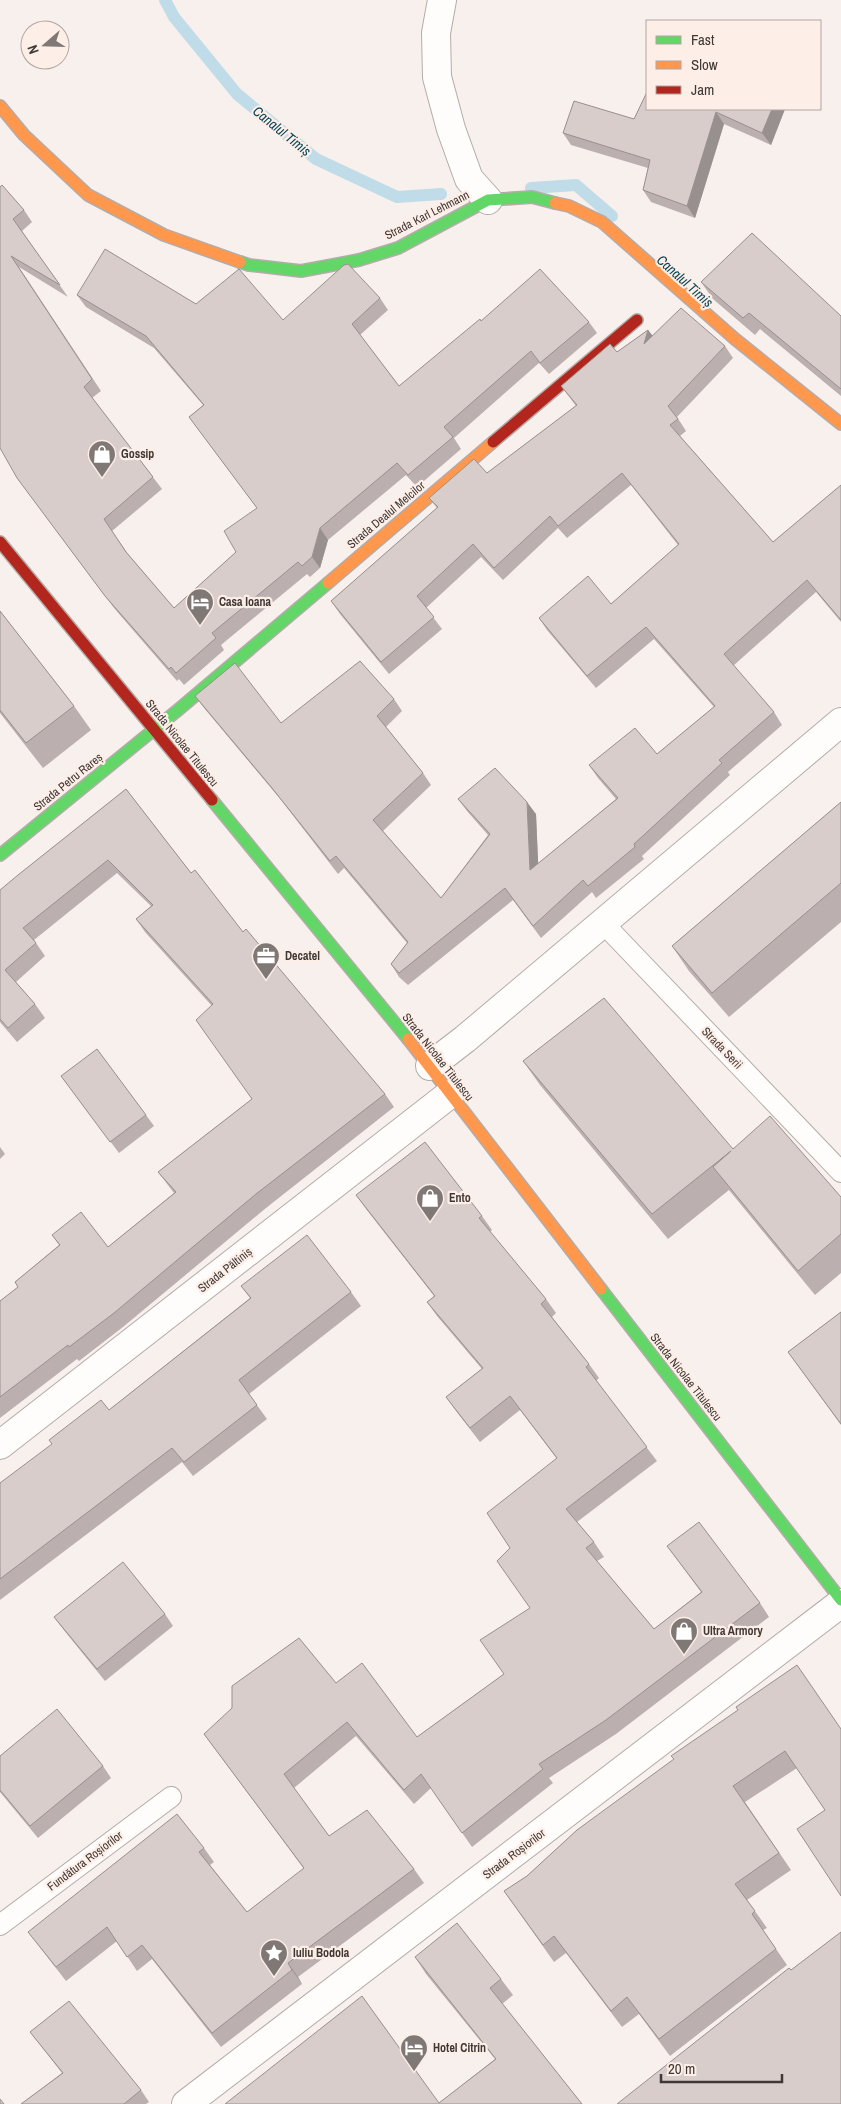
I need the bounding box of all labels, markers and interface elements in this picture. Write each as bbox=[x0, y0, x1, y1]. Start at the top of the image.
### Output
north arrow bbox=[20, 20, 70, 70]
legend bbox=[646, 20, 821, 110]
text: Fast bbox=[691, 29, 715, 50]
text: N bbox=[23, 42, 43, 56]
text: Slow bbox=[691, 54, 718, 75]
text: Jam bbox=[691, 79, 714, 100]
water label: Canalul Timiș bbox=[249, 102, 315, 160]
street label: Strada Karl Lehmann bbox=[382, 187, 472, 243]
water label: Canalul Timiș bbox=[653, 251, 717, 311]
shop icon: Gossip bbox=[87, 439, 117, 478]
place label: Gossip bbox=[121, 446, 154, 462]
street label: Strada Dealul Melcilor bbox=[344, 477, 429, 552]
hotel icon: Casa Ioana bbox=[185, 587, 215, 626]
place label: Casa Ioana bbox=[219, 594, 271, 610]
street label: Strada Nicolae Titulescu bbox=[142, 696, 222, 790]
street label: Strada Petru Rareș bbox=[30, 749, 106, 815]
office icon: Decatel bbox=[251, 941, 281, 980]
place label: Decatel bbox=[285, 948, 320, 964]
street label: Strada Nicolae Titulescu bbox=[399, 1010, 477, 1104]
street label: Strada Serii bbox=[698, 1024, 746, 1072]
shop icon: Ento bbox=[415, 1183, 445, 1222]
place label: Ento bbox=[449, 1190, 471, 1206]
street label: Strada Păltiniș bbox=[195, 1244, 255, 1296]
street label: Strada Nicolae Titulescu bbox=[647, 1330, 725, 1424]
shop icon: Ultra Armory bbox=[669, 1616, 699, 1655]
place label: Ultra Armory bbox=[703, 1623, 763, 1639]
street label: Strada Roșiorilor bbox=[479, 1825, 549, 1883]
street label: Fundătura Roșiorilor bbox=[44, 1827, 126, 1895]
place icon: Iuliu Bodola bbox=[259, 1938, 289, 1977]
place label: Iuliu Bodola bbox=[293, 1945, 350, 1961]
hotel icon: Hotel Citrin bbox=[399, 2033, 429, 2072]
place label: Hotel Citrin bbox=[433, 2040, 486, 2056]
scale bar bbox=[661, 2052, 782, 2084]
text: 20 m bbox=[668, 2058, 695, 2079]

